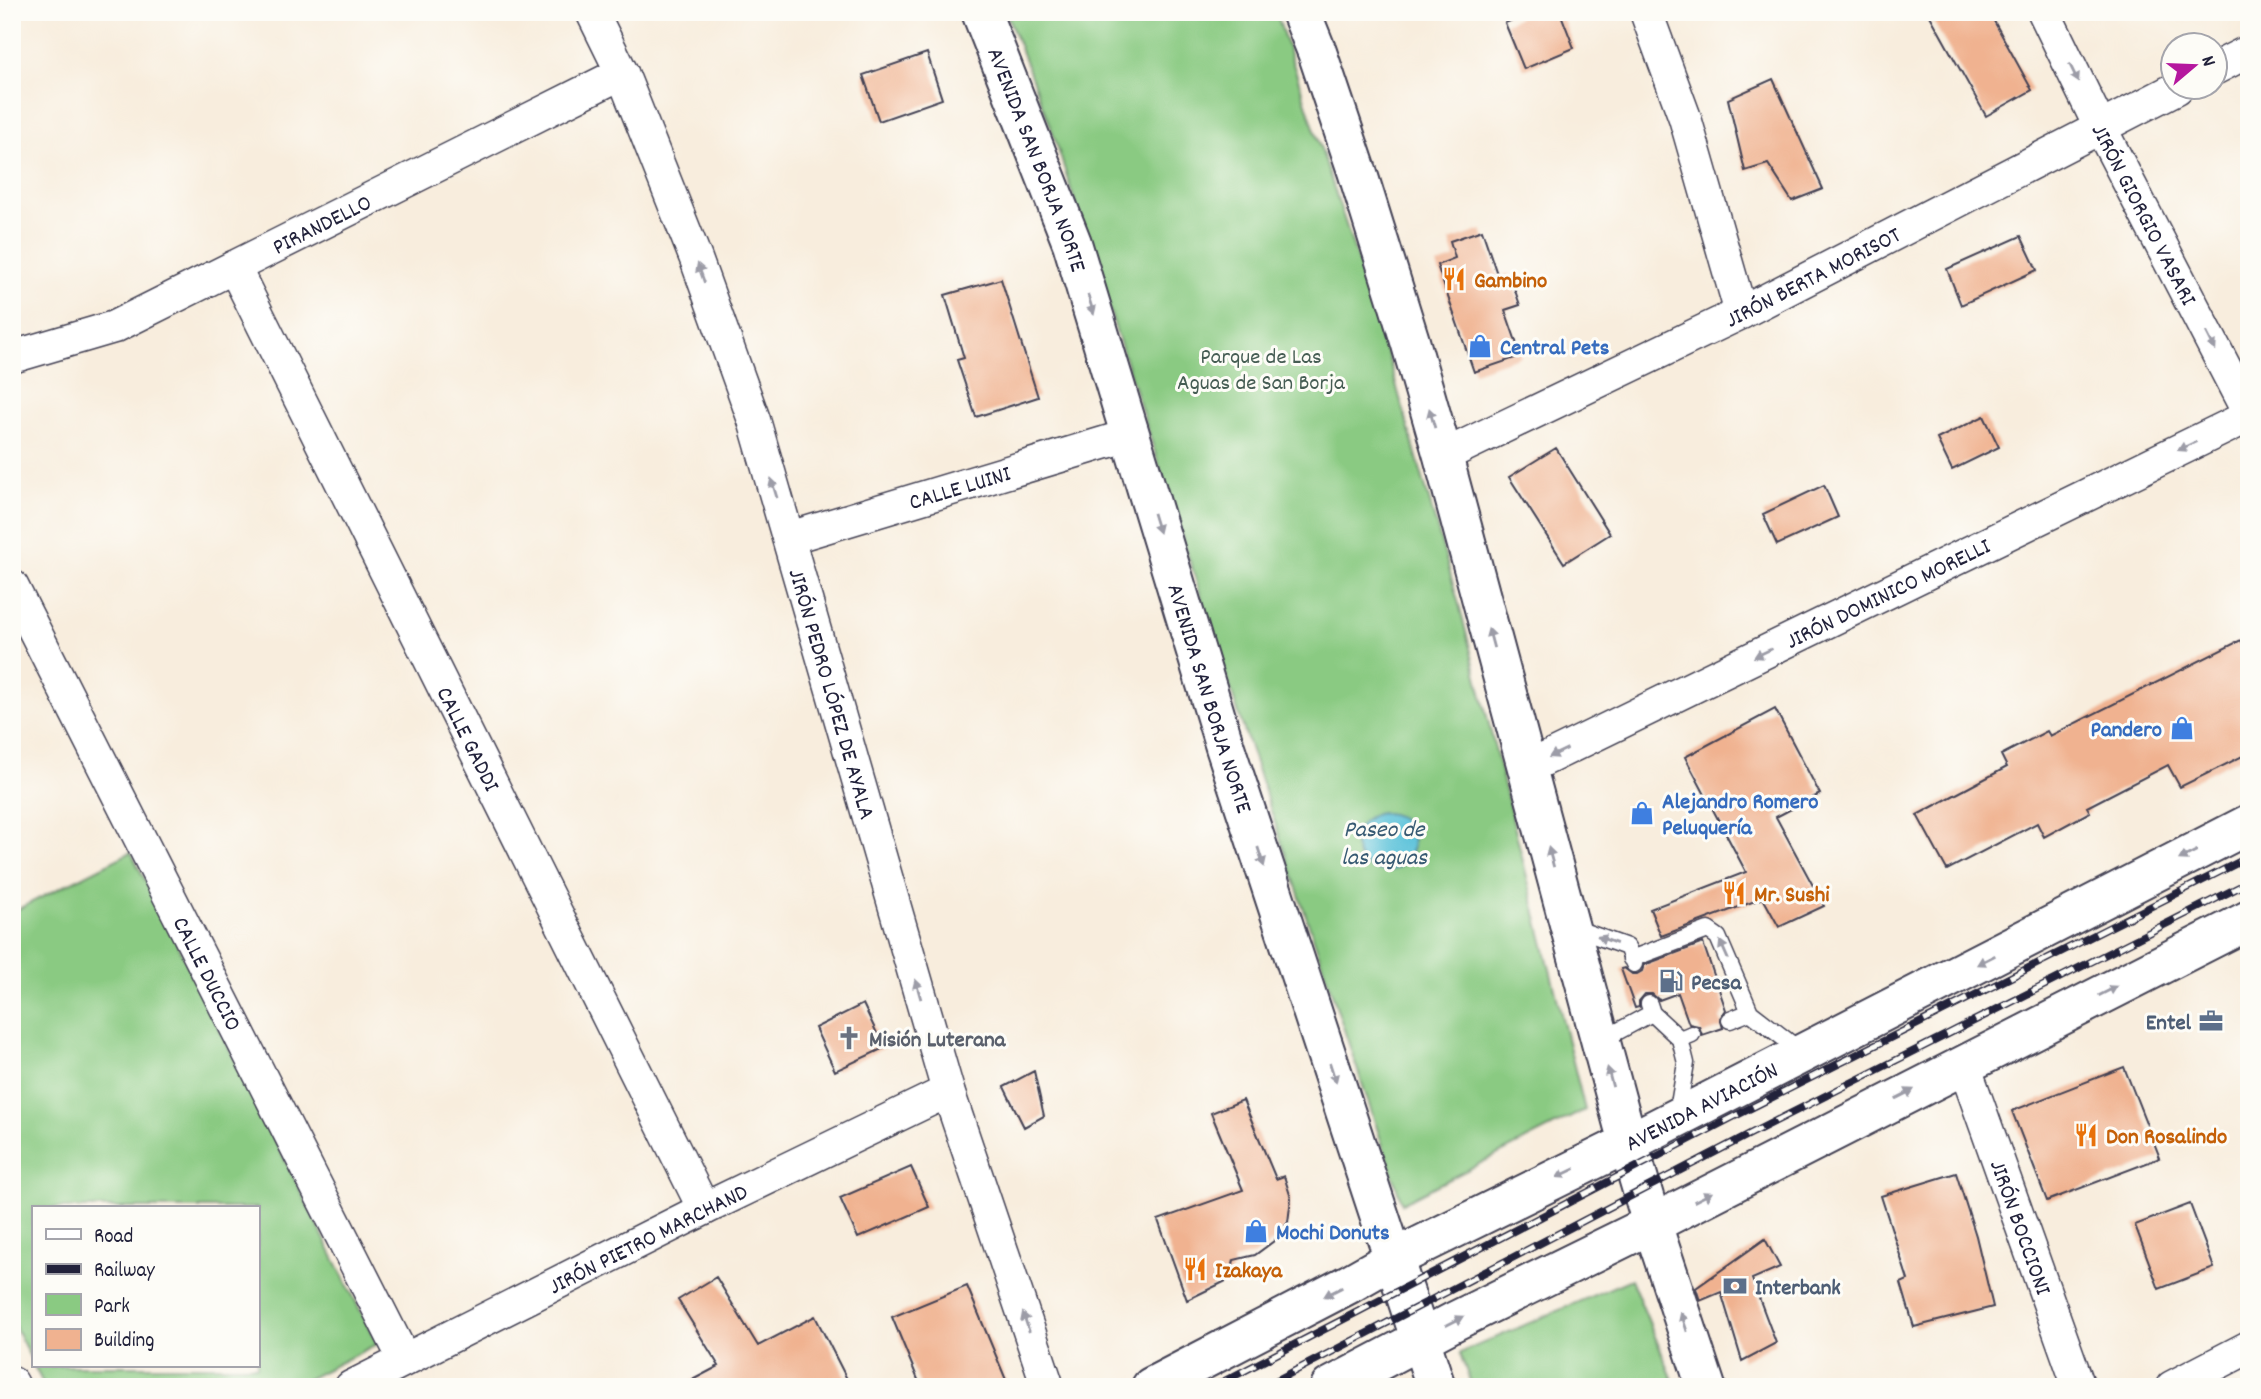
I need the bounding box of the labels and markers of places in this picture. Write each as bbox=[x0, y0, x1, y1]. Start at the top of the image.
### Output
restaurant icon: Gambino bbox=[1440, 265, 1468, 293]
place label: Gambino bbox=[1474, 266, 1547, 299]
shop icon: Central Pets bbox=[1466, 332, 1494, 360]
place label: Central Pets bbox=[1500, 333, 1610, 366]
shop icon: Pandero bbox=[2168, 714, 2196, 742]
place label: Pandero bbox=[2090, 715, 2162, 748]
place label: Alejandro Romero Peluquería bbox=[1662, 787, 1819, 846]
shop icon: Alejandro Romero Peluquería bbox=[1628, 799, 1656, 827]
restaurant icon: Mr. Sushi bbox=[1720, 879, 1748, 907]
place label: Mr. Sushi bbox=[1754, 880, 1830, 913]
fuel station icon: Pecsa bbox=[1657, 967, 1685, 995]
place label: Pecsa bbox=[1691, 968, 1742, 1001]
office icon: Entel bbox=[2197, 1007, 2225, 1035]
place label: Entel bbox=[2146, 1008, 2192, 1041]
church icon: Misión Luterana bbox=[835, 1024, 863, 1052]
place label: Misión Luterana bbox=[869, 1025, 1007, 1058]
restaurant icon: Don Rosalindo bbox=[2072, 1121, 2100, 1149]
place label: Don Rosalindo bbox=[2106, 1122, 2227, 1155]
shop icon: Mochi Donuts bbox=[1242, 1217, 1270, 1245]
place label: Mochi Donuts bbox=[1276, 1218, 1390, 1251]
restaurant icon: Izakaya bbox=[1181, 1255, 1209, 1283]
place label: Izakaya bbox=[1215, 1256, 1283, 1289]
bank icon: Interbank bbox=[1721, 1272, 1749, 1300]
place label: Interbank bbox=[1755, 1273, 1841, 1306]

